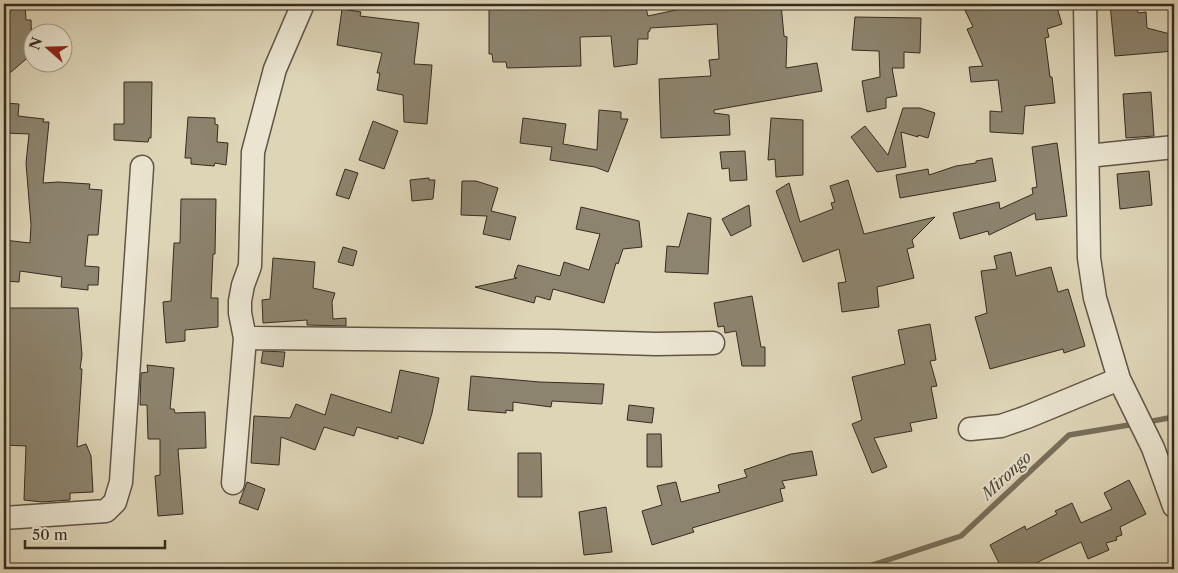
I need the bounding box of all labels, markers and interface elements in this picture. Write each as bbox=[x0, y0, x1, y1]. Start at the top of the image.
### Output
north arrow bbox=[22, 22, 72, 72]
text: N bbox=[25, 35, 46, 52]
water label: Mirongo bbox=[975, 447, 1035, 505]
scale bar bbox=[25, 518, 165, 550]
text: 50 m bbox=[32, 525, 68, 544]

